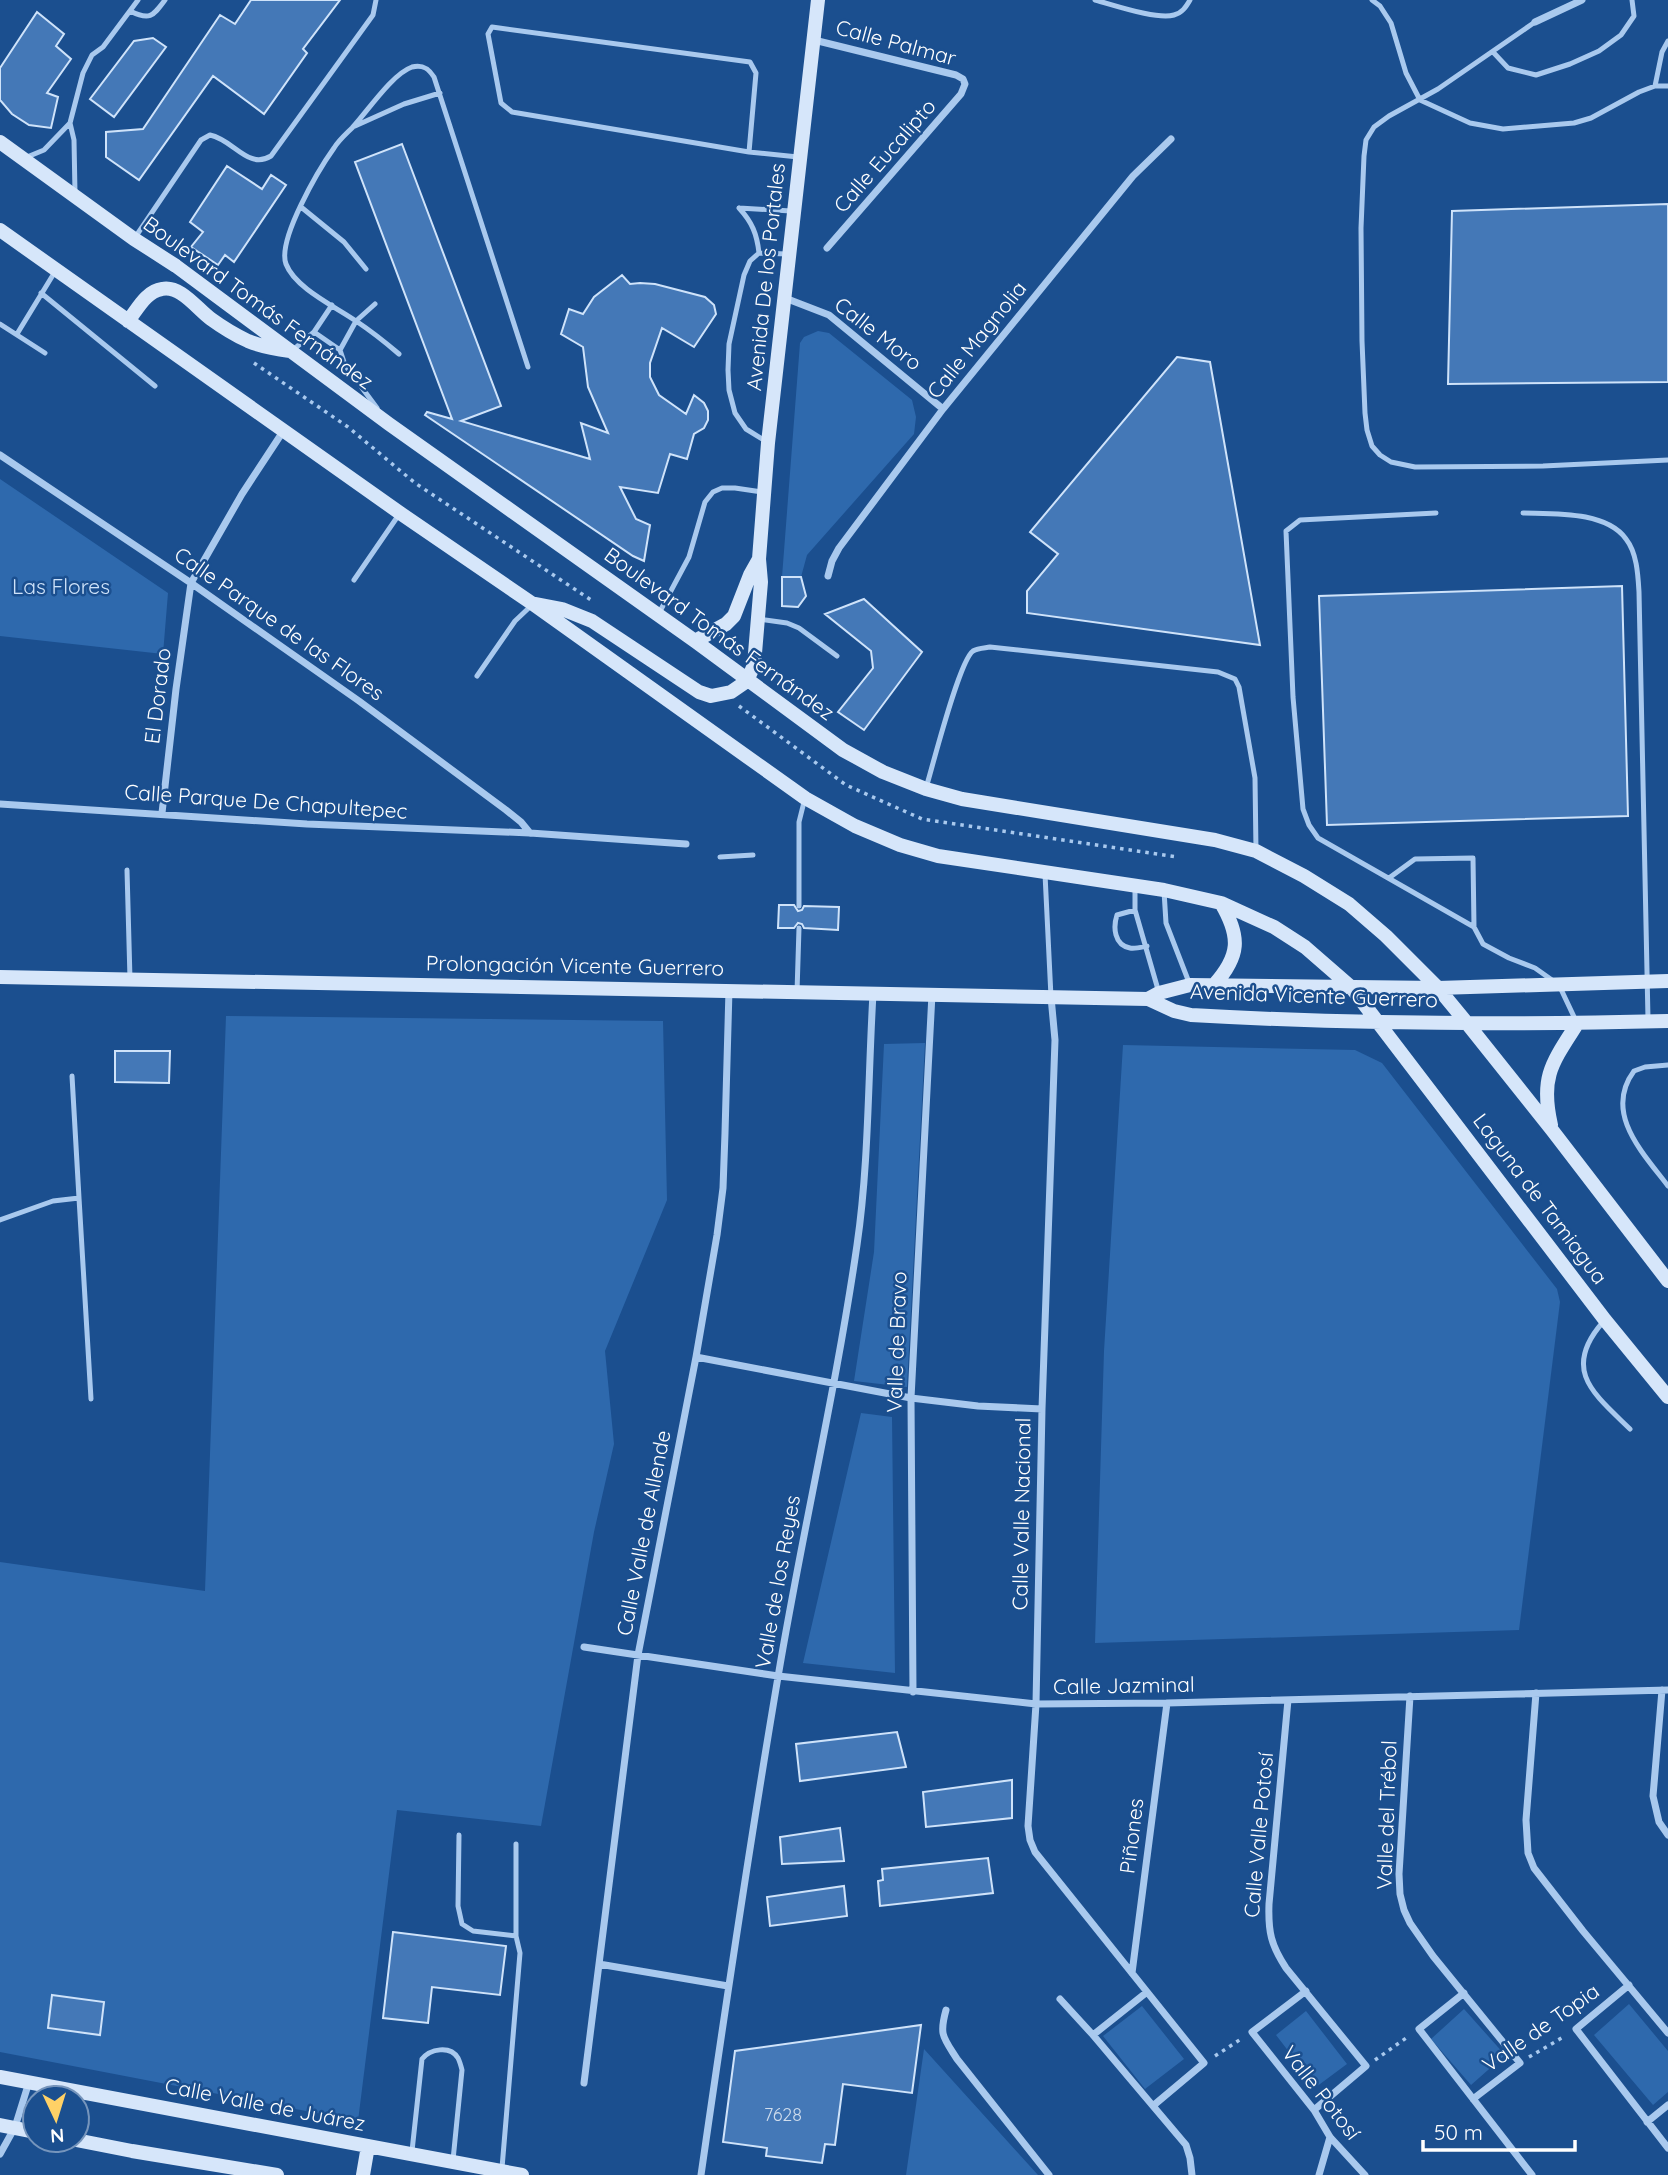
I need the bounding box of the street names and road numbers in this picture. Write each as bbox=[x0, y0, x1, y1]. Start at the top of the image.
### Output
street label: Calle Palmar bbox=[833, 14, 959, 71]
street label: Calle Eucalipto bbox=[828, 93, 941, 218]
street label: Avenida De los Portales bbox=[740, 162, 790, 392]
street label: Boulevard Tomás Fernández bbox=[138, 210, 379, 394]
street label: Calle Magnolia bbox=[921, 275, 1031, 403]
street label: Calle Moro bbox=[830, 291, 928, 375]
street label: Calle Parque de las Flores bbox=[170, 541, 390, 706]
street label: Boulevard Tomás Fernández bbox=[599, 541, 840, 725]
street label: El Dorado bbox=[138, 646, 176, 745]
street label: Calle Parque De Chapultepec bbox=[124, 778, 409, 824]
street label: Prolongación Vicente Guerrero bbox=[426, 949, 724, 981]
street label: Avenida Vicente Guerrero bbox=[1190, 978, 1438, 1012]
street label: Laguna de Tamiagua bbox=[1468, 1108, 1613, 1289]
street label: Valle de Bravo bbox=[881, 1271, 911, 1413]
street label: Calle Valle Nacional bbox=[1006, 1417, 1036, 1611]
street label: Calle Valle de Allende bbox=[610, 1428, 676, 1638]
street label: Valle de los Reyes bbox=[749, 1493, 805, 1671]
street label: Calle Jazminal bbox=[1053, 1671, 1195, 1699]
street label: Valle del Trébol bbox=[1370, 1740, 1402, 1890]
street label: Calle Valle Potosí bbox=[1238, 1751, 1278, 1919]
street label: Piñones bbox=[1113, 1797, 1149, 1875]
street label: Valle de Topia bbox=[1477, 1977, 1604, 2077]
street label: Valle Potosí bbox=[1277, 2040, 1367, 2145]
street label: Calle Valle de Juárez bbox=[163, 2072, 368, 2136]

